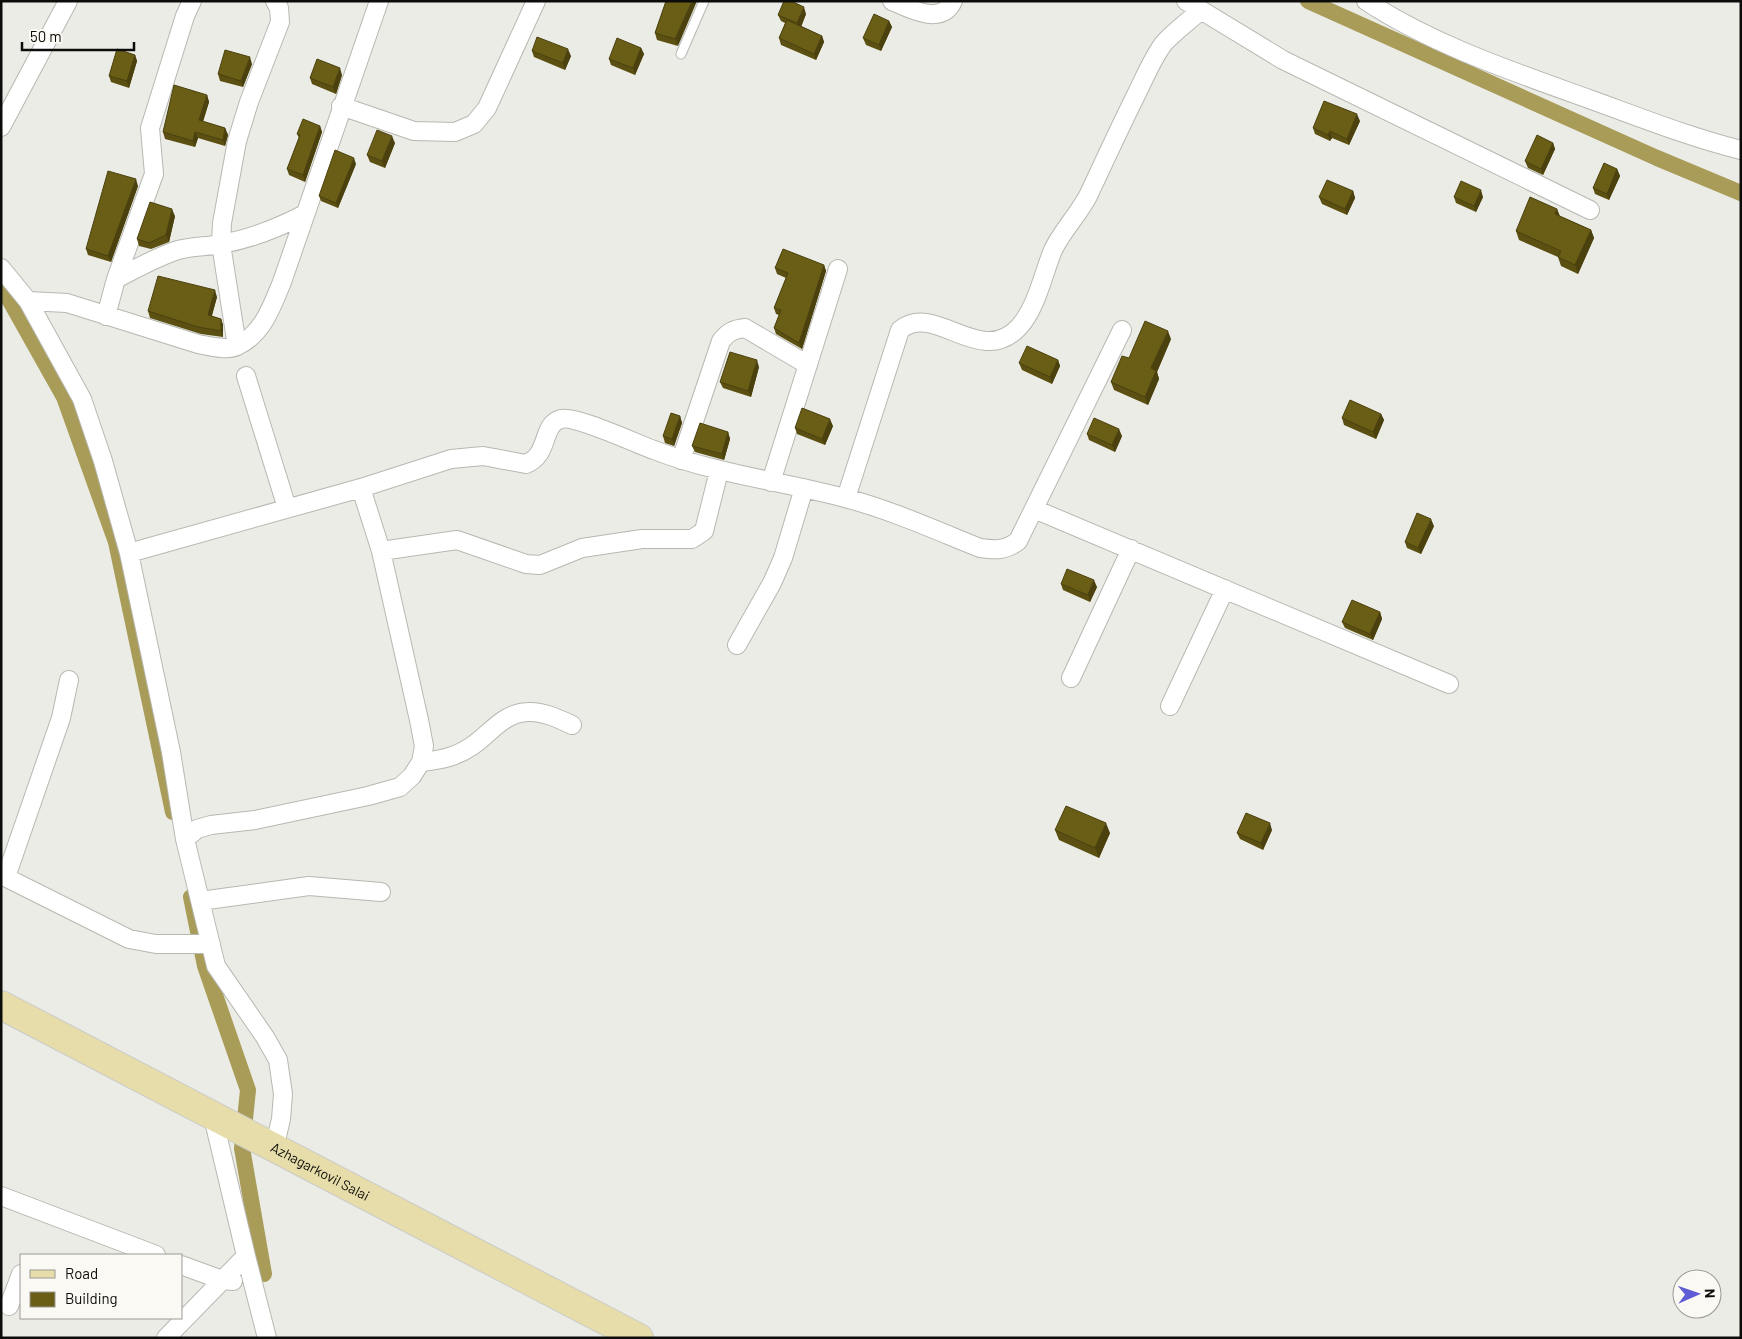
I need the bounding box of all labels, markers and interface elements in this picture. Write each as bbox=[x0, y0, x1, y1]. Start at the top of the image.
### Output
scale bar bbox=[22, 20, 135, 52]
text: 50 m bbox=[30, 27, 62, 45]
street label: Azhagarkovil Salai bbox=[268, 1138, 373, 1204]
legend bbox=[20, 1254, 182, 1319]
text: Road bbox=[65, 1264, 98, 1282]
north arrow bbox=[1672, 1269, 1722, 1319]
text: Building bbox=[65, 1289, 118, 1307]
text: N bbox=[1702, 1289, 1719, 1298]

